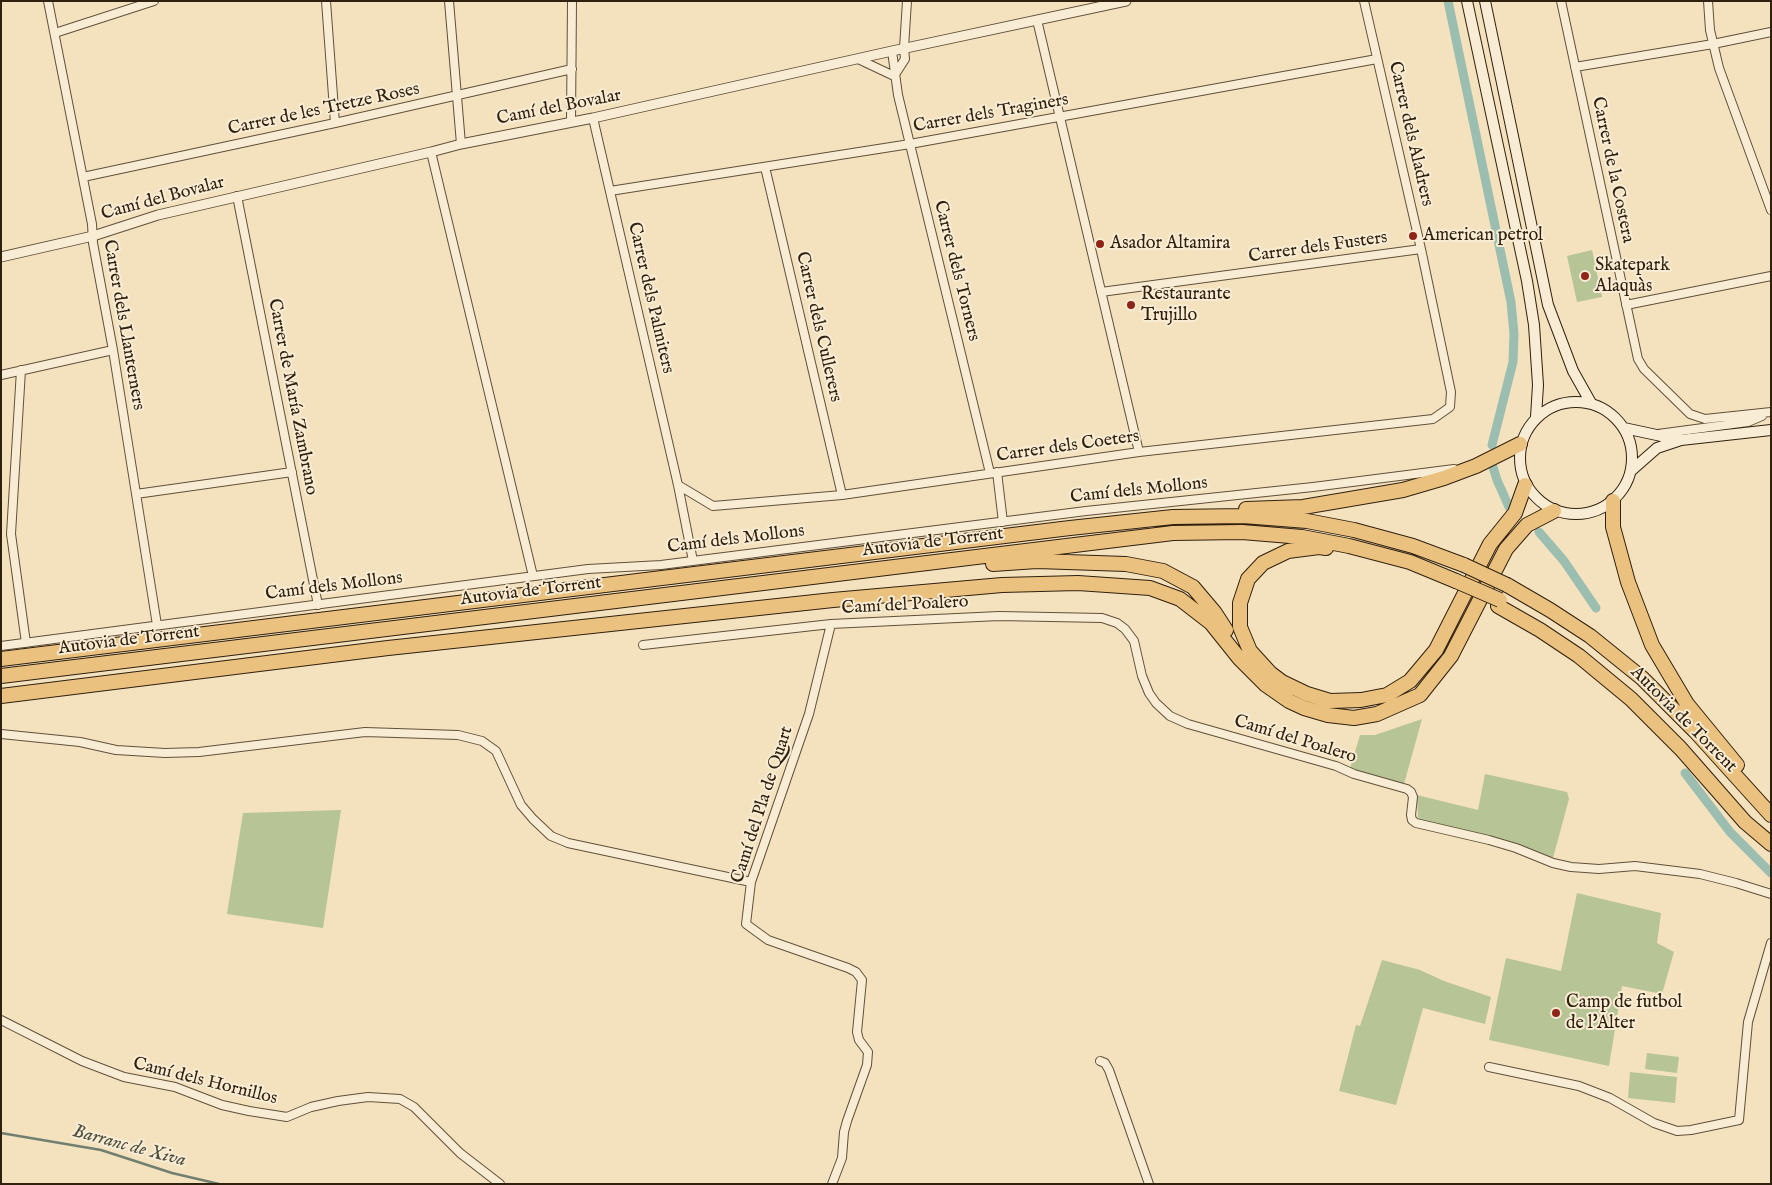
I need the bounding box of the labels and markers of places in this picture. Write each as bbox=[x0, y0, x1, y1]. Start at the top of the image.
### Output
place label: American petrol bbox=[1423, 225, 1543, 247]
marker: American petrol bbox=[1407, 230, 1419, 242]
place label: Asador Altamira bbox=[1110, 233, 1230, 255]
marker: Asador Altamira bbox=[1094, 238, 1106, 250]
place label: Skatepark Alaquàs bbox=[1595, 255, 1670, 298]
marker: Skatepark Alaquàs bbox=[1579, 270, 1591, 282]
place label: Restaurante Trujillo bbox=[1141, 284, 1231, 326]
marker: Restaurante Trujillo bbox=[1125, 299, 1137, 311]
place label: Camp de futbol de l'Alter bbox=[1566, 992, 1682, 1034]
marker: Camp de futbol de l'Alter bbox=[1550, 1007, 1562, 1019]

